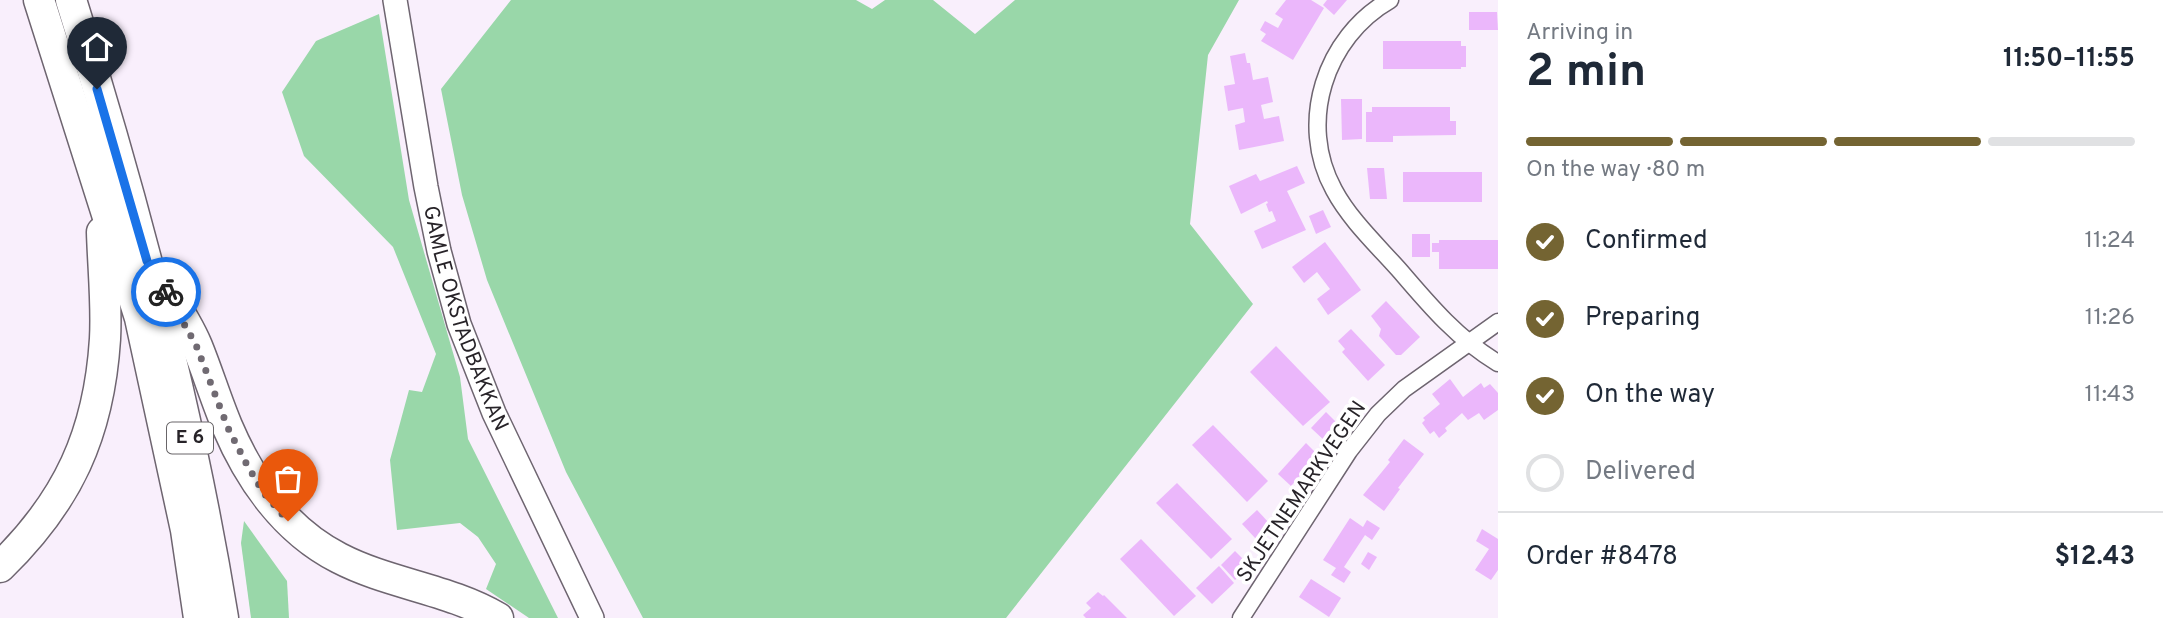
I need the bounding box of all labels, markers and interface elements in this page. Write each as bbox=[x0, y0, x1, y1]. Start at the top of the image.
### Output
pin bbox=[67, 17, 127, 89]
text: Arriving in bbox=[1526, 19, 1633, 48]
icon: home bbox=[78, 28, 116, 66]
text: 11:50–11:55 bbox=[2003, 43, 2135, 76]
text: 2 min bbox=[1526, 44, 1646, 103]
text: On the way · 80 m bbox=[1526, 156, 1705, 185]
street label: GAMLE OKSTADBAKKAN bbox=[417, 203, 514, 436]
icon: check bbox=[1526, 223, 1564, 261]
text: Confirmed bbox=[1585, 225, 1708, 258]
text: 11:24 bbox=[2085, 227, 2135, 256]
courier bbox=[131, 257, 201, 327]
icon: bike bbox=[147, 273, 185, 311]
icon: check bbox=[1526, 300, 1564, 338]
text: Preparing bbox=[1585, 302, 1700, 335]
text: 11:26 bbox=[2085, 304, 2135, 333]
icon: check bbox=[1526, 377, 1564, 415]
text: On the way bbox=[1585, 379, 1715, 412]
text: 11:43 bbox=[2085, 381, 2135, 410]
street label: SKJETNEMARKVEGEN bbox=[1231, 396, 1373, 588]
road number: E 6 bbox=[167, 422, 213, 453]
pin bbox=[258, 449, 318, 521]
text: Delivered bbox=[1585, 456, 1696, 489]
icon: bag bbox=[269, 460, 307, 498]
text: Order #8478 bbox=[1526, 541, 1678, 574]
text: $12.43 bbox=[2054, 541, 2135, 574]

